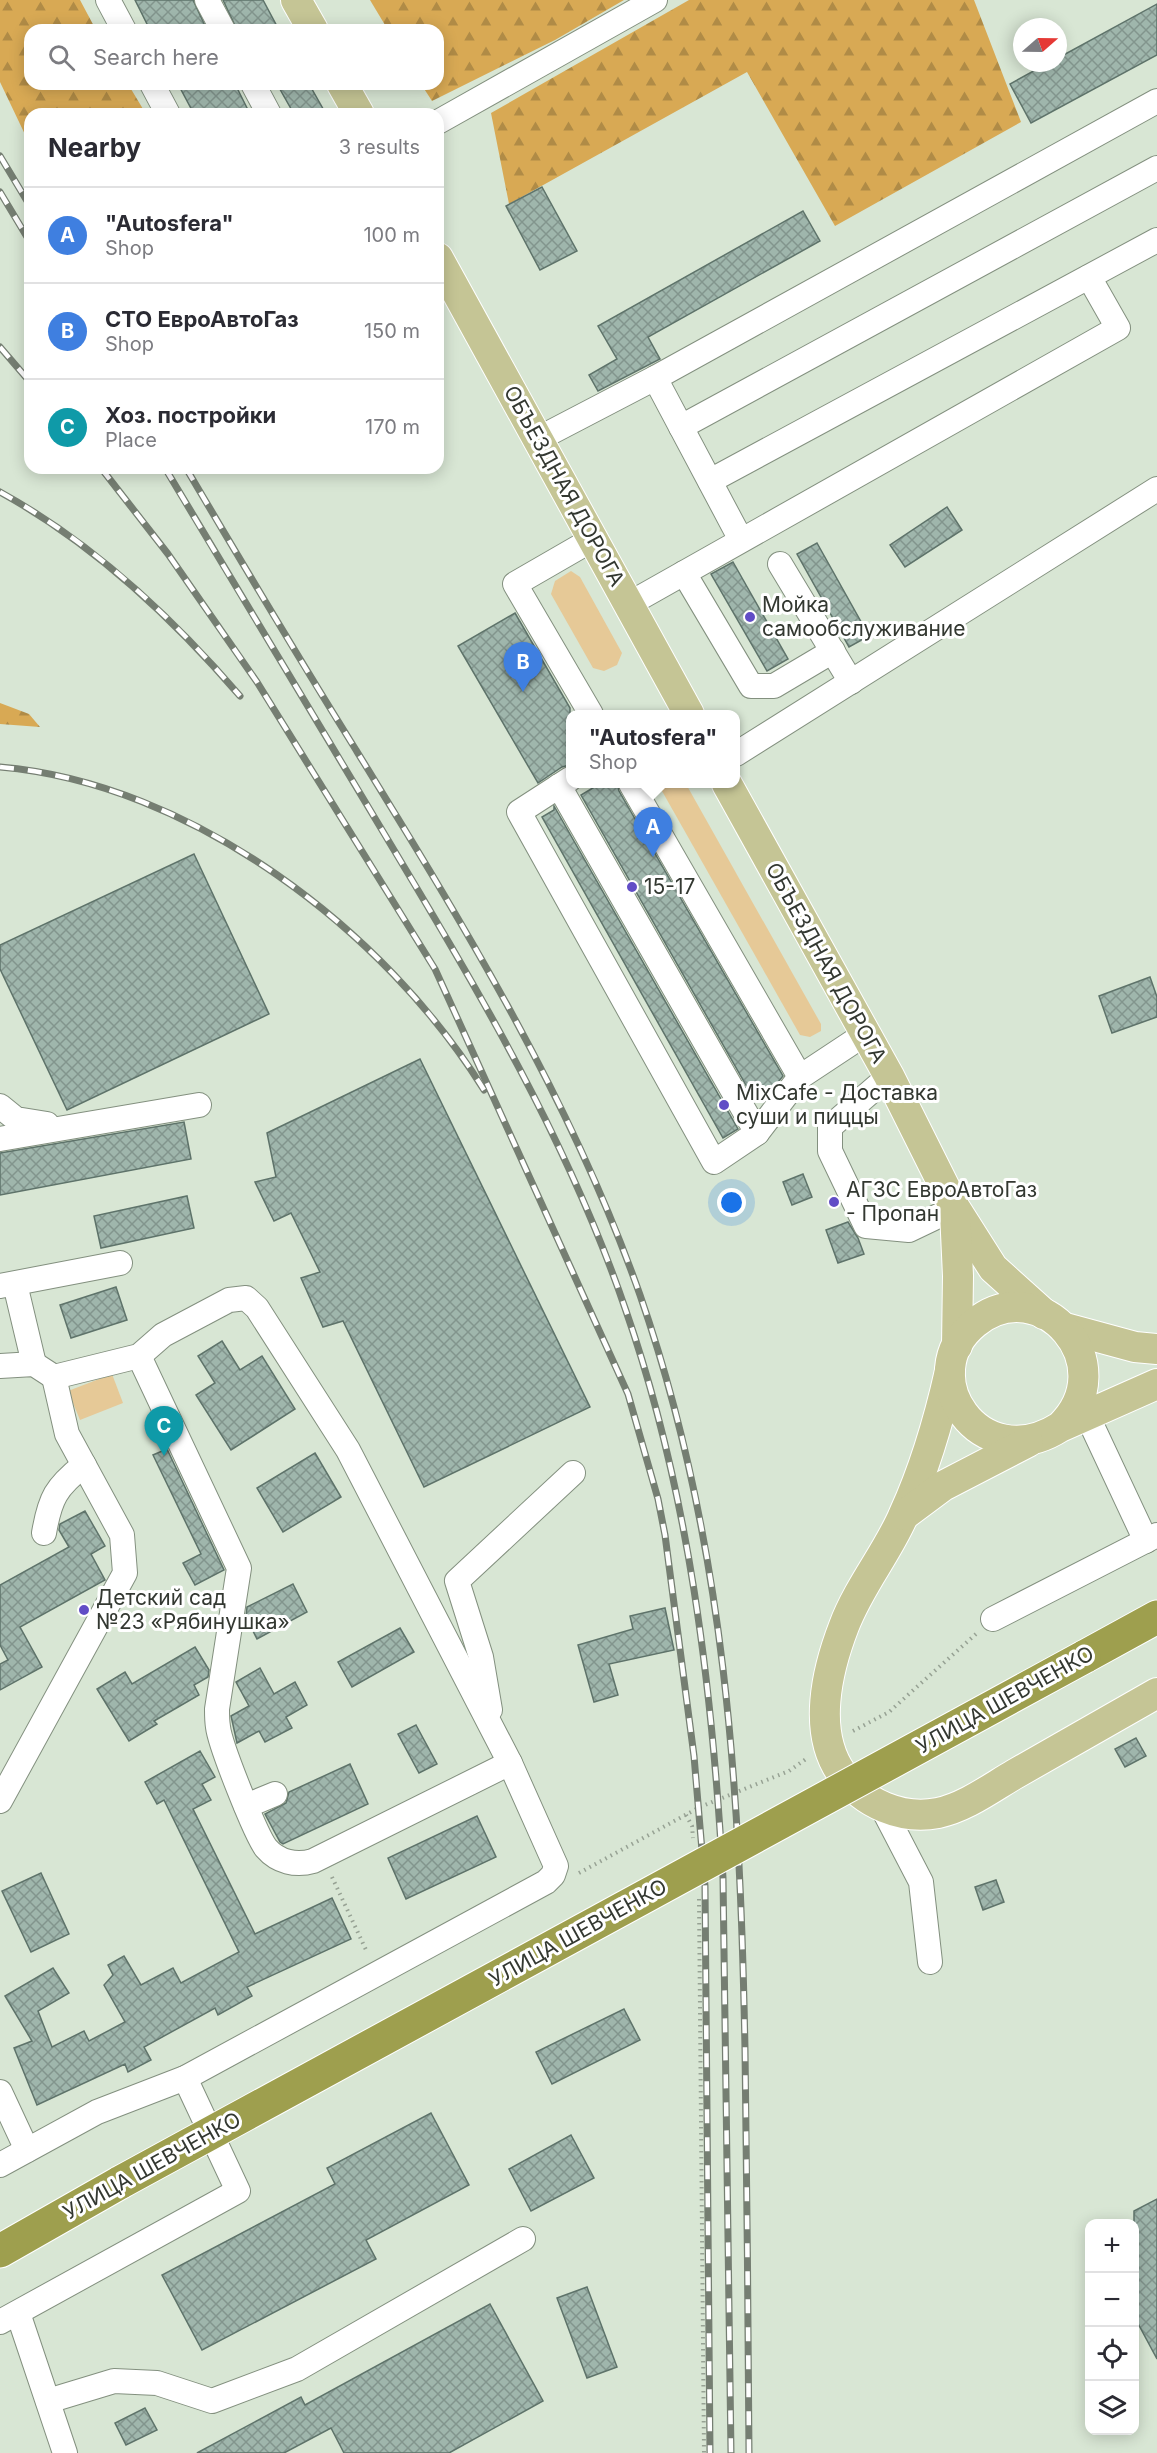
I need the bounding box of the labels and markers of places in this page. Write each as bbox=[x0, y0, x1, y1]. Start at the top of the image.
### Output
place label: Мойка самообслуживание bbox=[762, 592, 966, 641]
marker: Мойка самообслуживание bbox=[743, 610, 757, 624]
pin: B bbox=[504, 642, 542, 692]
pin: A bbox=[634, 808, 672, 857]
place label: 15-17 bbox=[644, 874, 695, 899]
marker: 15-17 bbox=[625, 880, 639, 894]
place label: MixCafe - Доставка суши и пиццы bbox=[736, 1080, 938, 1129]
marker: MixCafe - Доставка суши и пиццы bbox=[717, 1098, 731, 1112]
place label: АГЗС ЕвроАвтоГаз - Пропан bbox=[846, 1177, 1037, 1226]
marker: АГЗС ЕвроАвтоГаз - Пропан bbox=[827, 1195, 841, 1209]
pin: C bbox=[144, 1406, 184, 1456]
place label: Детский сад №23 «Рябинушка» bbox=[96, 1585, 290, 1634]
marker: Детский сад №23 «Рябинушка» bbox=[77, 1603, 91, 1617]

